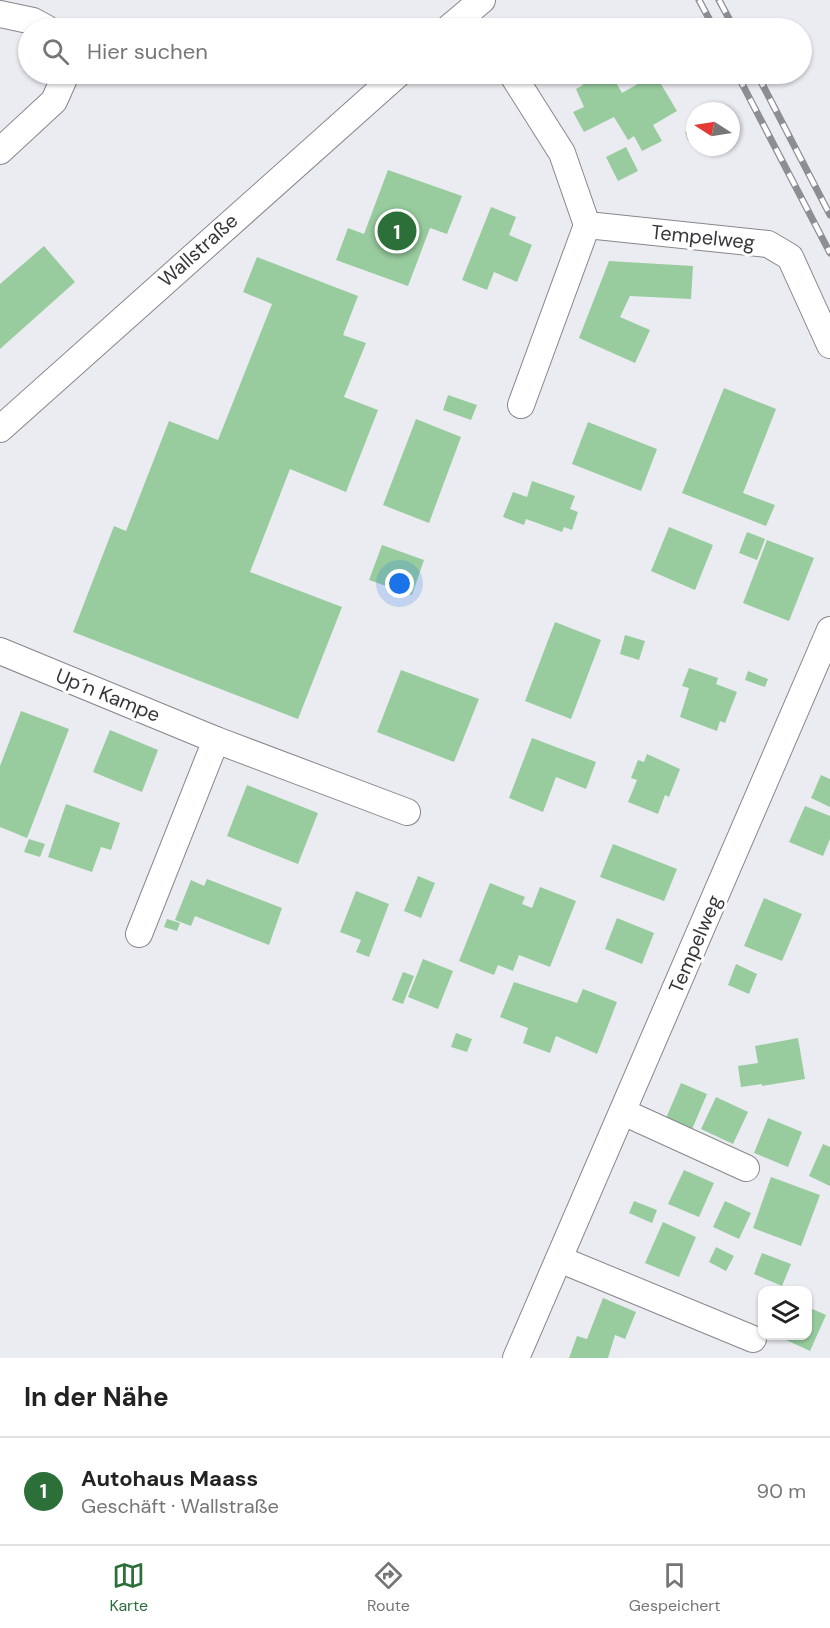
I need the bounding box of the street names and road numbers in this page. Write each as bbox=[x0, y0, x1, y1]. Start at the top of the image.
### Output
street label: Wallstraße bbox=[153, 207, 243, 293]
street label: Tempelweg bbox=[650, 219, 756, 255]
street label: Up´n Kampe bbox=[52, 662, 164, 728]
street label: Tempelweg bbox=[663, 891, 727, 997]

